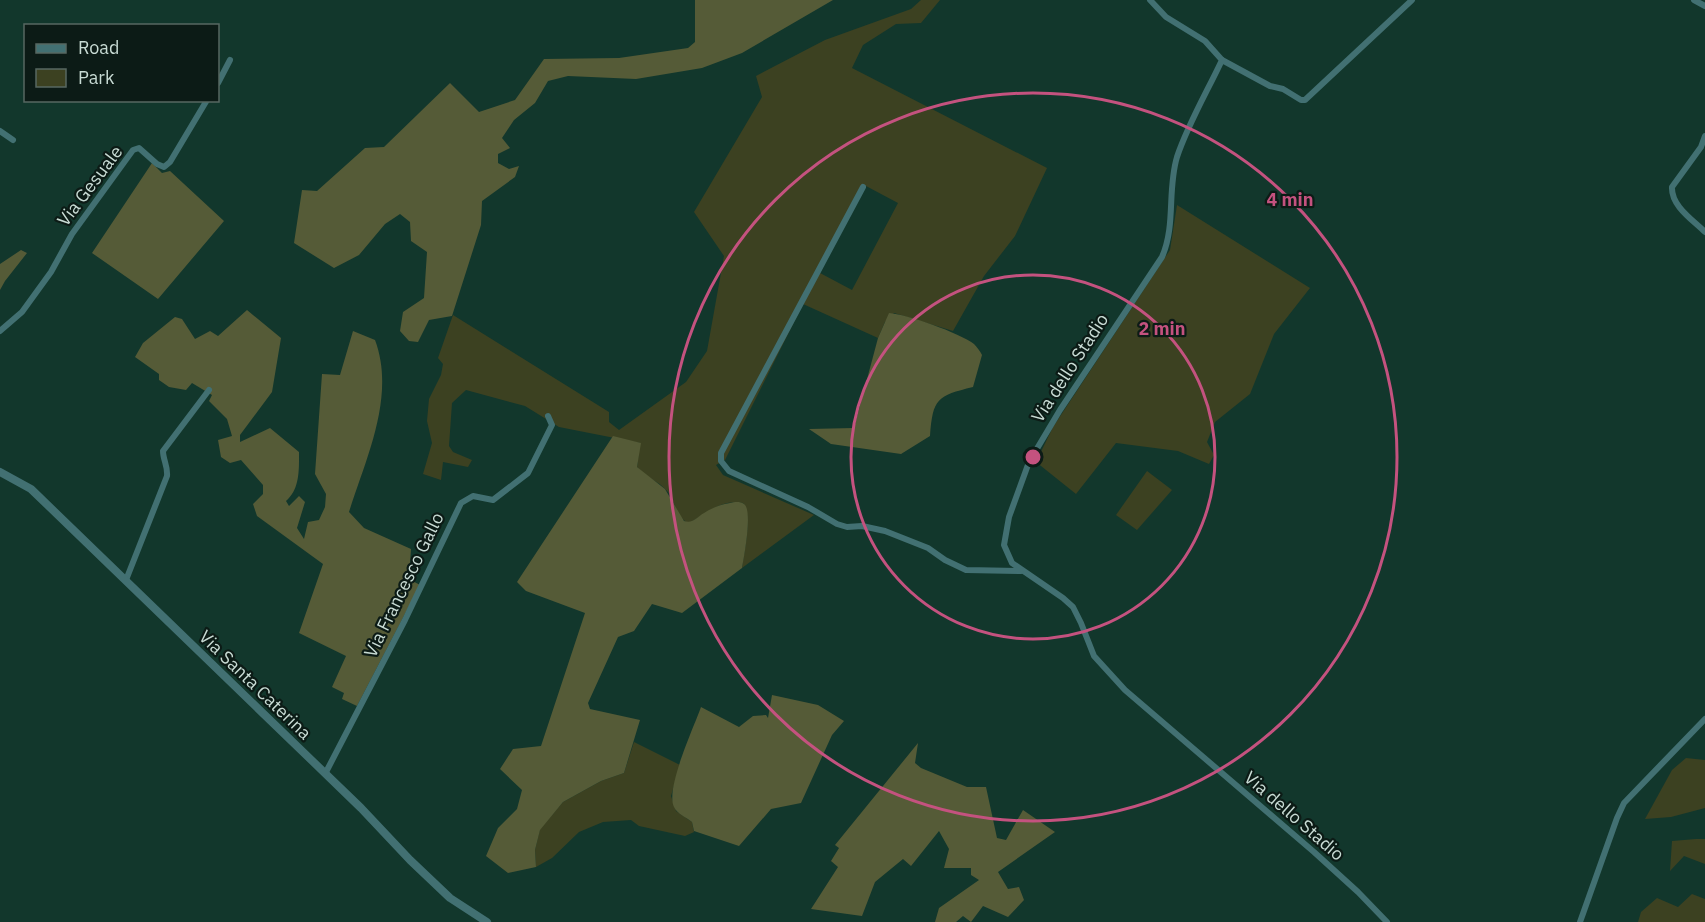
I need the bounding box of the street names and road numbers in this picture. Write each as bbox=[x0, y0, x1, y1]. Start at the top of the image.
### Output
street label: Via Gesuale bbox=[52, 141, 127, 231]
street label: Via dello Stadio bbox=[1026, 309, 1113, 426]
street label: Via Francesco Gallo bbox=[359, 509, 449, 661]
street label: Via Santa Caterina bbox=[194, 625, 317, 744]
street label: Via dello Stadio bbox=[1240, 766, 1349, 865]

